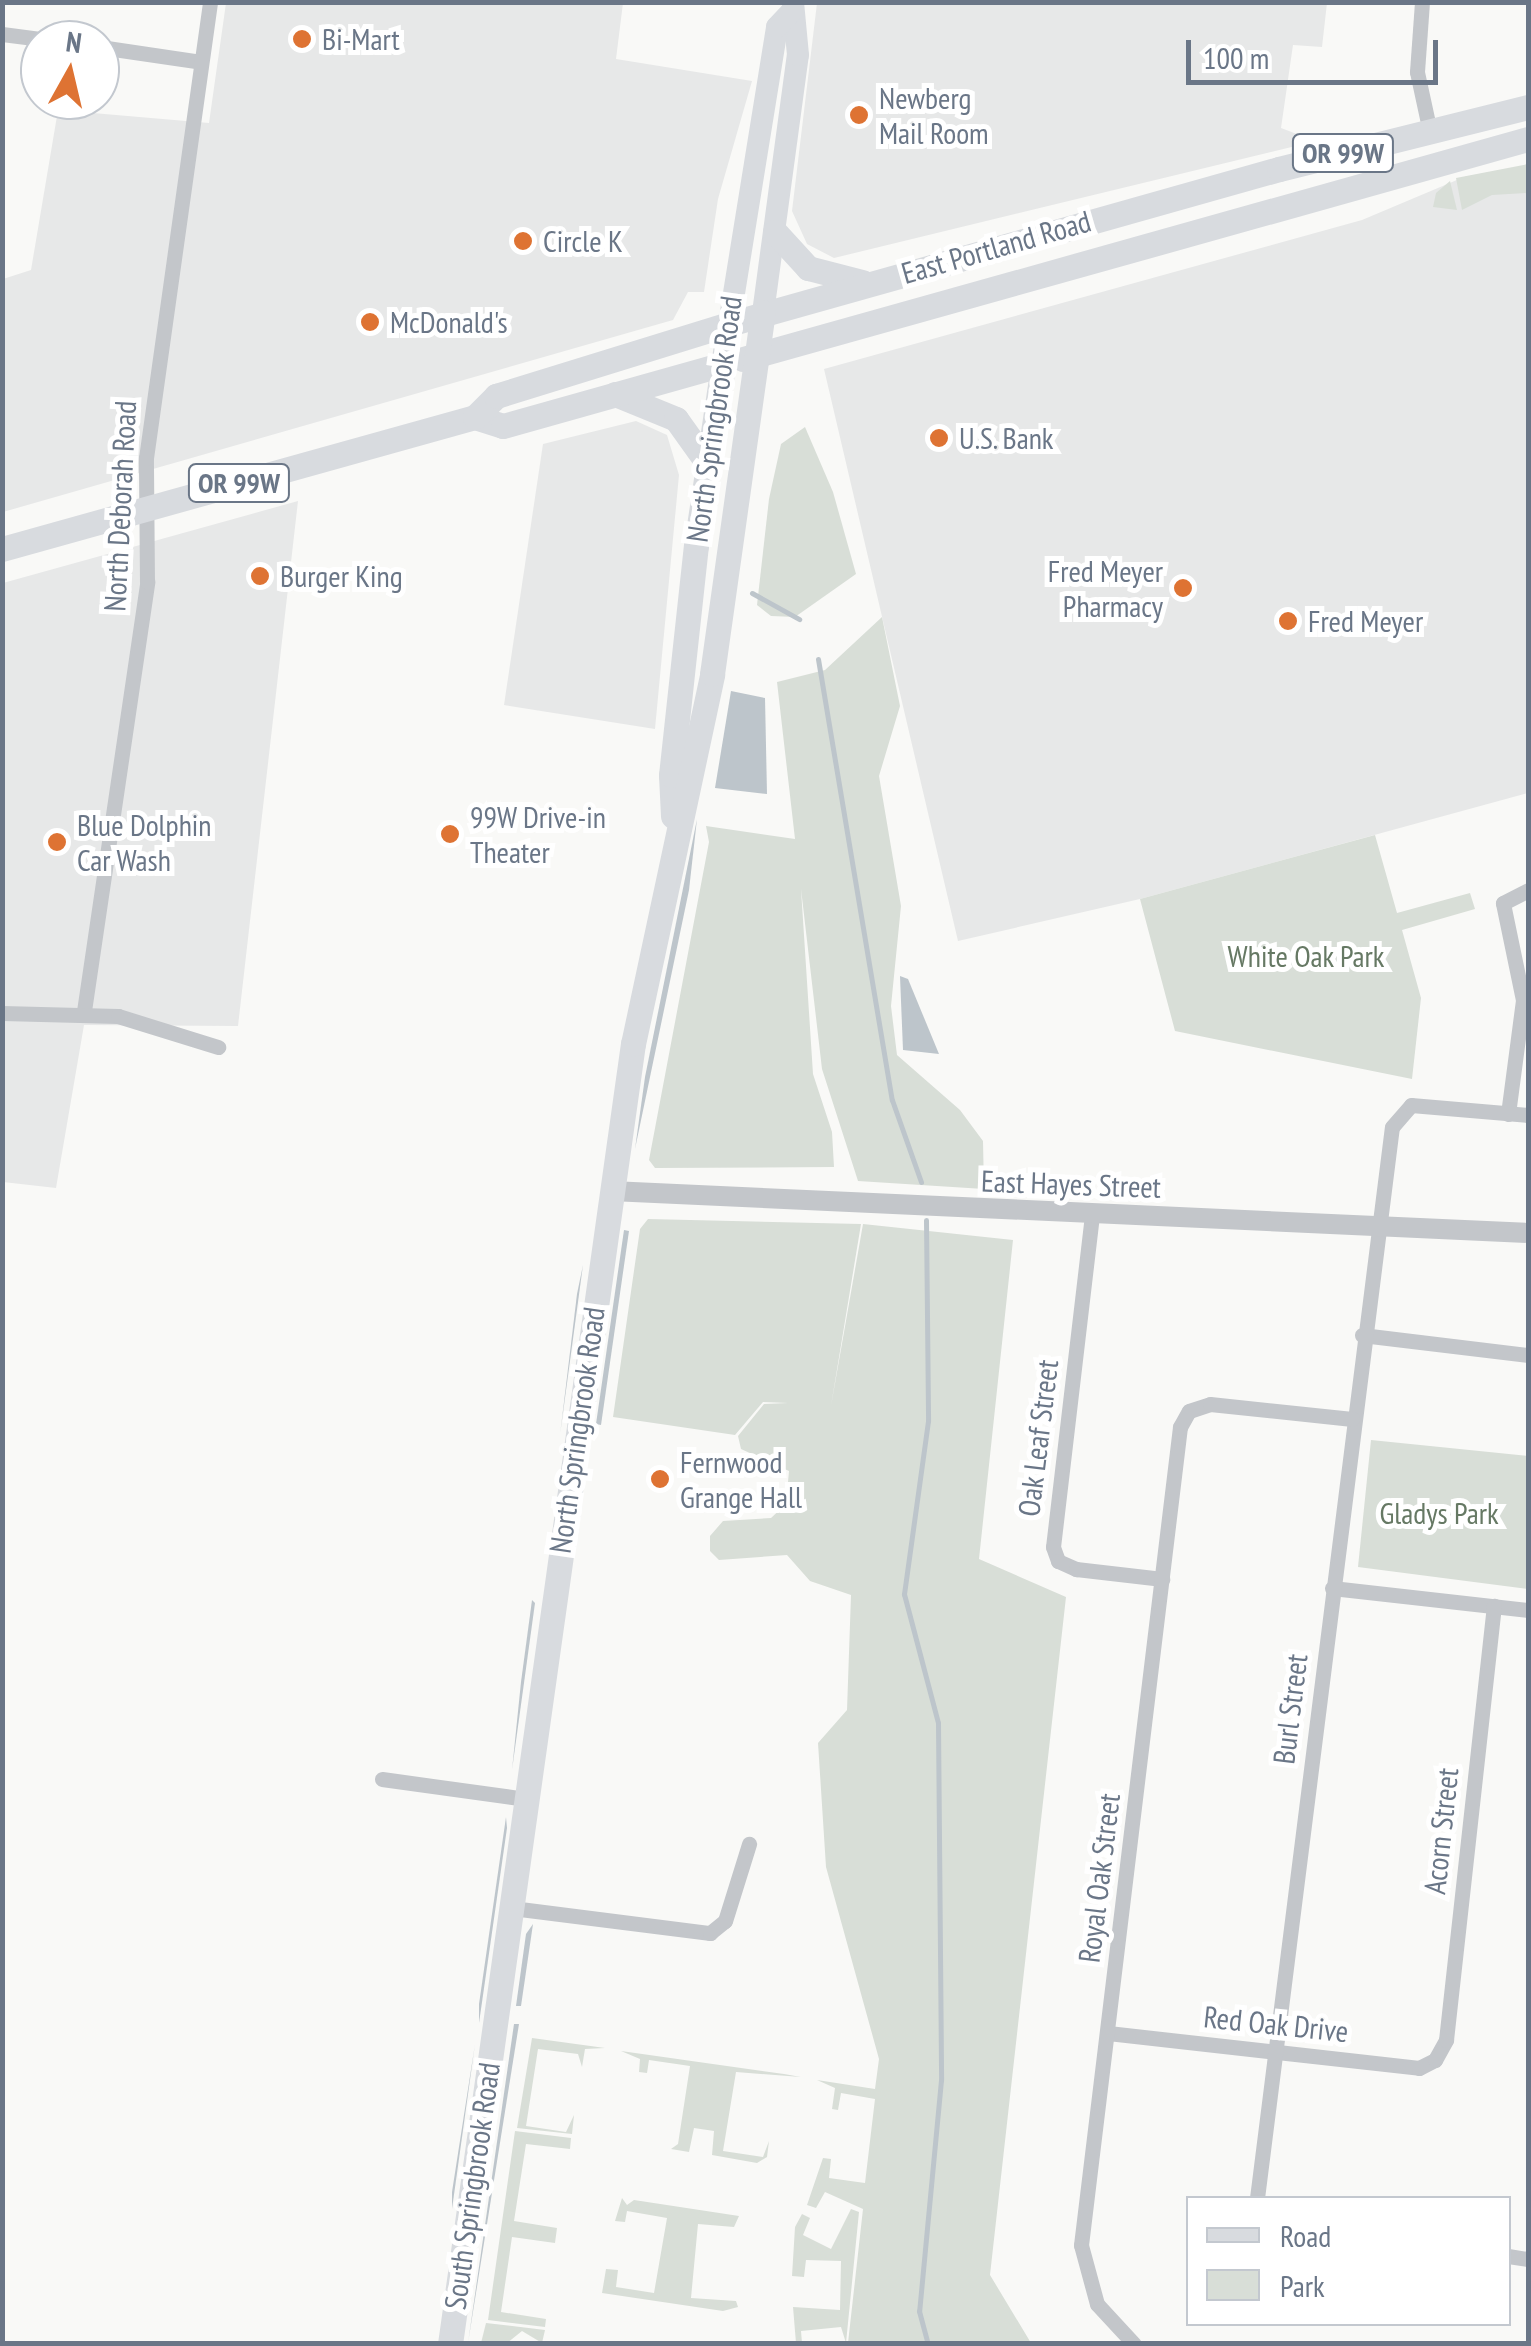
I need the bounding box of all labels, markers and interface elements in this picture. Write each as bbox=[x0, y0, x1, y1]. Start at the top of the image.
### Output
north arrow bbox=[20, 20, 120, 120]
scale bar bbox=[1191, 20, 1444, 82]
place label: Bi-Mart bbox=[322, 21, 400, 57]
text: N bbox=[64, 22, 84, 61]
marker: Bi-Mart bbox=[291, 28, 313, 50]
text: 100 m bbox=[1203, 38, 1269, 77]
place label: Newberg Mail Room bbox=[879, 80, 989, 150]
marker: Newberg Mail Room bbox=[848, 104, 870, 126]
road number: OR 99W bbox=[1290, 130, 1396, 176]
street label: East Portland Road bbox=[897, 203, 1095, 291]
place label: Circle K bbox=[543, 223, 623, 259]
marker: Circle K bbox=[512, 230, 534, 252]
street label: North Springbrook Road bbox=[679, 293, 749, 545]
place label: McDonald's bbox=[390, 304, 508, 340]
marker: McDonald's bbox=[359, 311, 381, 333]
street label: North Deborah Road bbox=[97, 400, 143, 612]
place label: U.S. Bank bbox=[959, 420, 1055, 456]
marker: U.S. Bank bbox=[928, 427, 950, 449]
road number: OR 99W bbox=[186, 460, 292, 506]
place label: Fred Meyer Pharmacy bbox=[1048, 553, 1163, 624]
place label: Burger King bbox=[280, 558, 403, 594]
marker: Burger King bbox=[249, 565, 271, 587]
marker: Fred Meyer Pharmacy bbox=[1172, 577, 1194, 599]
place label: Fred Meyer bbox=[1308, 603, 1423, 639]
marker: Fred Meyer bbox=[1277, 610, 1299, 632]
place label: 99W Drive-in Theater bbox=[470, 799, 606, 870]
place label: Blue Dolphin Car Wash bbox=[77, 807, 212, 878]
marker: 99W Drive-in Theater bbox=[439, 823, 461, 845]
marker: Blue Dolphin Car Wash bbox=[46, 831, 68, 853]
park label: White Oak Park bbox=[1227, 938, 1385, 974]
street label: East Hayes Street bbox=[980, 1163, 1162, 1205]
street label: North Springbrook Road bbox=[542, 1304, 612, 1556]
street label: Oak Leaf Street bbox=[1010, 1357, 1066, 1519]
place label: Fernwood Grange Hall bbox=[680, 1444, 802, 1514]
marker: Fernwood Grange Hall bbox=[649, 1468, 671, 1490]
park label: Gladys Park bbox=[1379, 1495, 1499, 1531]
street label: Burl Street bbox=[1265, 1652, 1315, 1766]
street label: Acorn Street bbox=[1416, 1766, 1466, 1896]
street label: Royal Oak Street bbox=[1071, 1791, 1127, 1965]
street label: Red Oak Drive bbox=[1202, 1998, 1350, 2050]
street label: South Springbrook Road bbox=[437, 2060, 507, 2312]
legend bbox=[1186, 2196, 1511, 2326]
text: Road bbox=[1280, 2216, 1331, 2255]
text: Park bbox=[1280, 2266, 1325, 2305]

